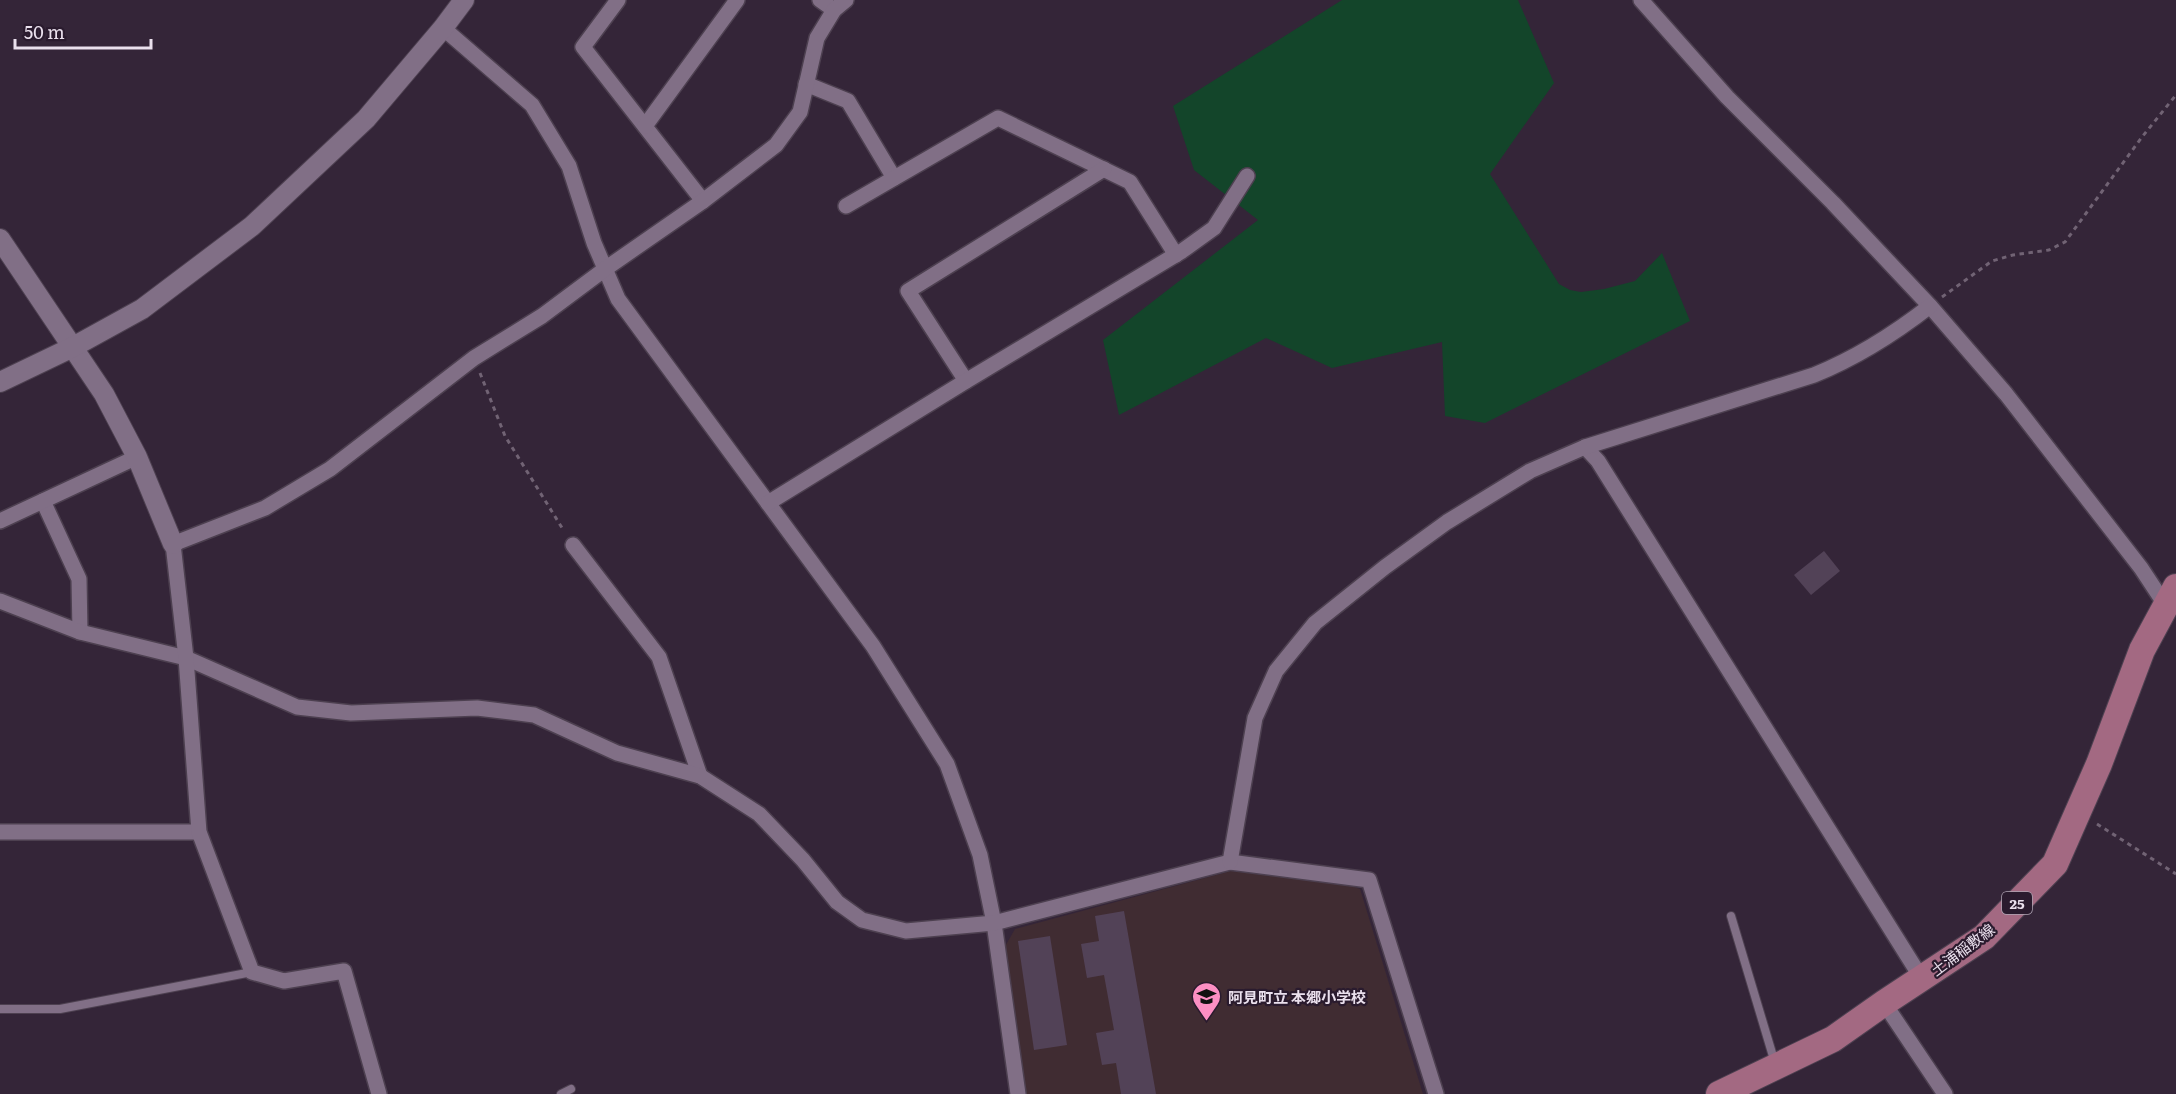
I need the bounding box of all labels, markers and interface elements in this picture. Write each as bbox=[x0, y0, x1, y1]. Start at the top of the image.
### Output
scale bar bbox=[15, 12, 152, 50]
text: 50 m bbox=[24, 18, 65, 45]
road number: 25 bbox=[2002, 892, 2032, 914]
street label: 土浦稲敷線 bbox=[1925, 917, 1999, 981]
school or university icon: 阿見町立 本郷小学校 bbox=[1191, 980, 1223, 1022]
place label: 阿見町立 本郷小学校 bbox=[1228, 985, 1366, 1008]

